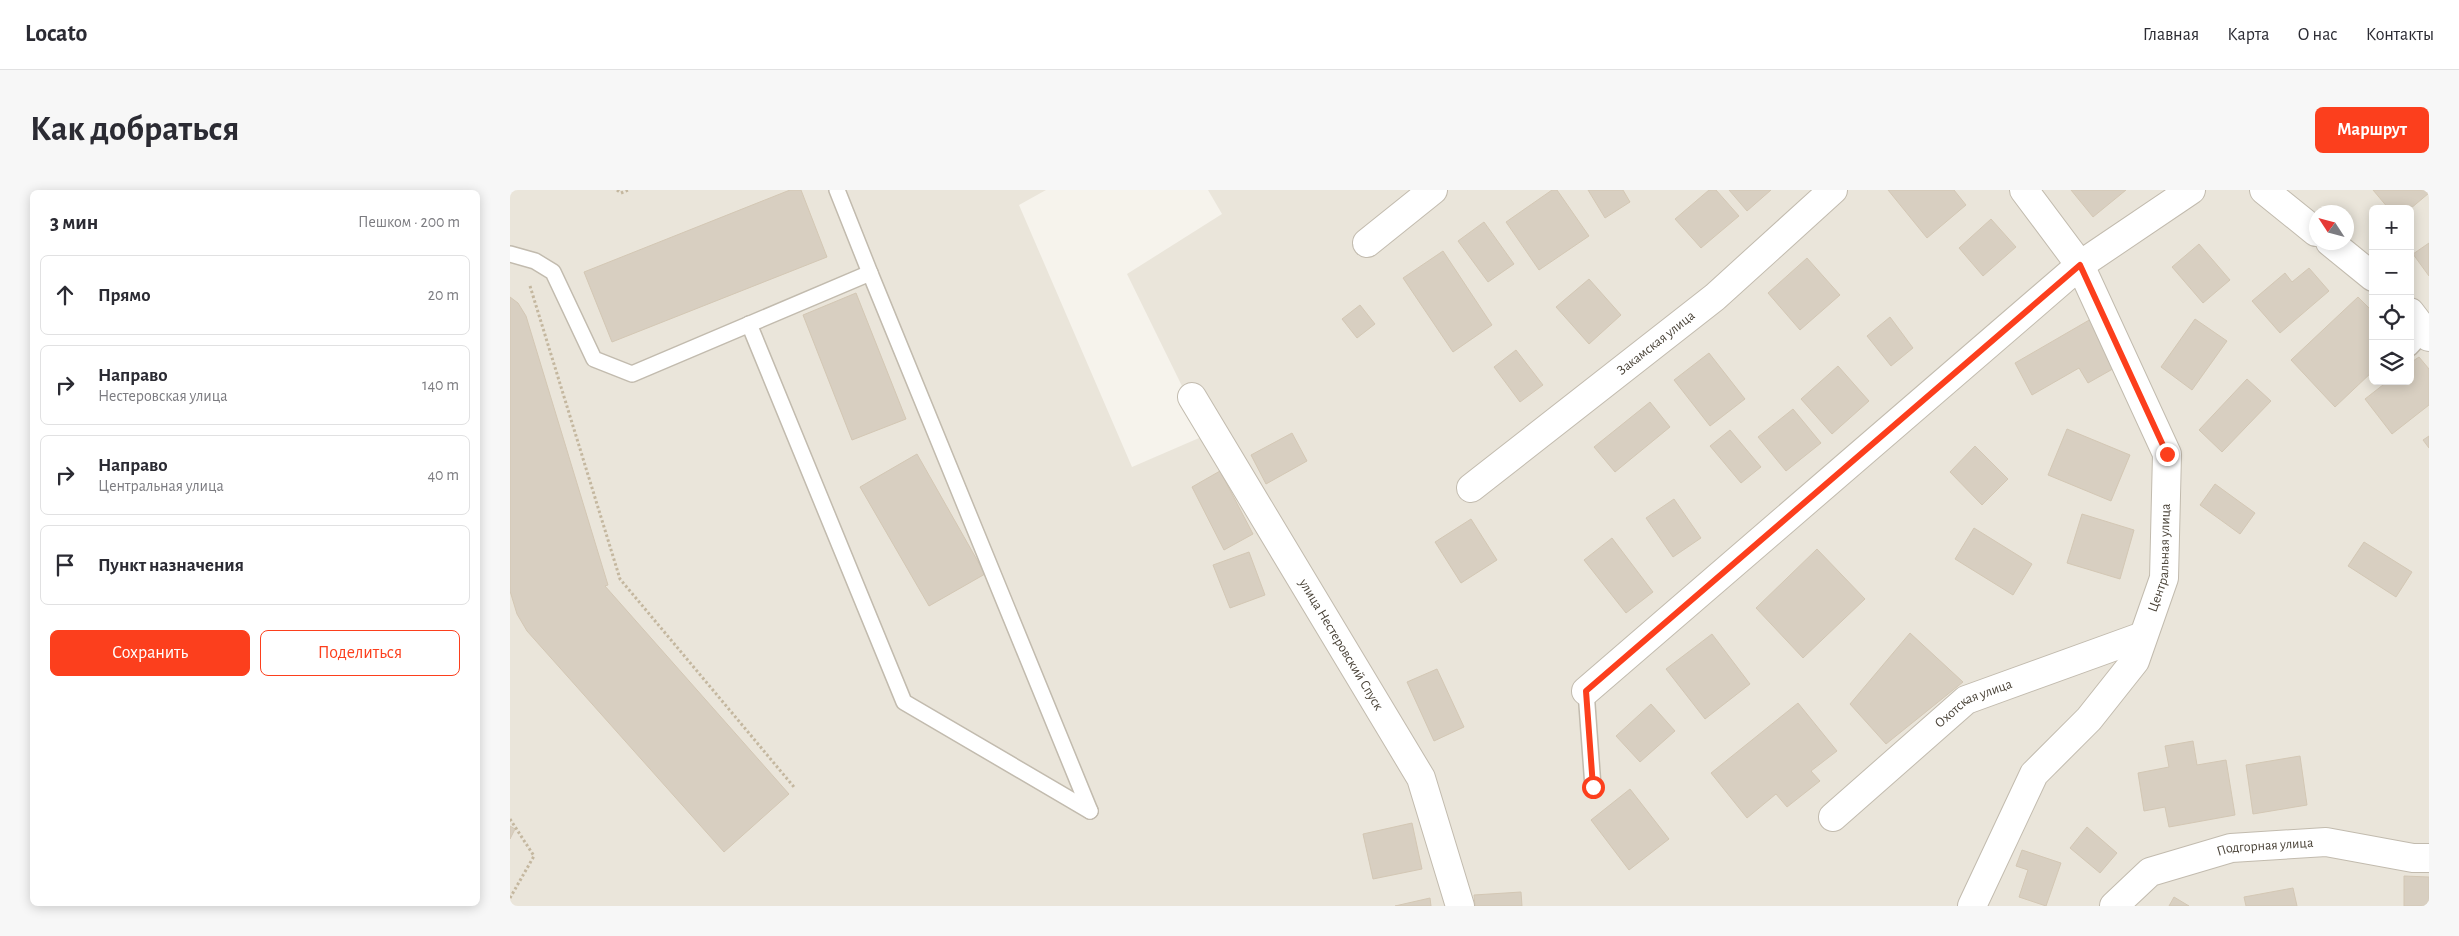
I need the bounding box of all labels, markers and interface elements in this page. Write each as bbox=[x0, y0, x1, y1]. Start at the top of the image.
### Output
text: Locato bbox=[25, 22, 87, 46]
text: Главная bbox=[2143, 26, 2199, 44]
text: Карта bbox=[2227, 26, 2269, 44]
text: О нас bbox=[2297, 26, 2338, 44]
text: Контакты bbox=[2366, 26, 2434, 44]
button: Маршрут bbox=[2315, 107, 2429, 153]
text: Как добраться bbox=[30, 112, 239, 147]
north arrow bbox=[2309, 205, 2354, 250]
map controls bbox=[2369, 205, 2414, 385]
button: + bbox=[2369, 205, 2414, 250]
text: 3 мин bbox=[50, 212, 98, 233]
text: Пешком · 200 m bbox=[358, 214, 460, 230]
button: − bbox=[2369, 250, 2414, 295]
icon: ahead bbox=[51, 281, 79, 309]
text: Прямо bbox=[98, 286, 151, 305]
text: 20 m bbox=[428, 287, 459, 303]
button: locate bbox=[2369, 295, 2414, 340]
street label: Закамская улица bbox=[1614, 308, 1698, 378]
button: layers bbox=[2369, 340, 2414, 385]
text: Направо bbox=[98, 366, 168, 385]
icon: right bbox=[51, 371, 79, 399]
text: 140 m bbox=[422, 377, 459, 393]
text: Нестеровская улица bbox=[98, 388, 228, 404]
route end bbox=[2156, 443, 2179, 466]
text: Направо bbox=[98, 456, 168, 475]
icon: right bbox=[51, 461, 79, 489]
text: 40 m bbox=[427, 467, 459, 483]
text: Центральная улица bbox=[98, 478, 224, 494]
street label: Центральная улица bbox=[2146, 503, 2173, 614]
icon: arrive bbox=[51, 551, 79, 579]
text: Пункт назначения bbox=[98, 556, 244, 575]
street label: улица Нестеровский Спуск bbox=[1296, 576, 1386, 713]
button: Сохранить bbox=[50, 630, 250, 676]
button: Поделиться bbox=[260, 630, 460, 676]
street label: Охотская улица bbox=[1932, 677, 2014, 731]
route start bbox=[1582, 776, 1605, 799]
street label: Подгорная улица bbox=[2215, 836, 2314, 859]

